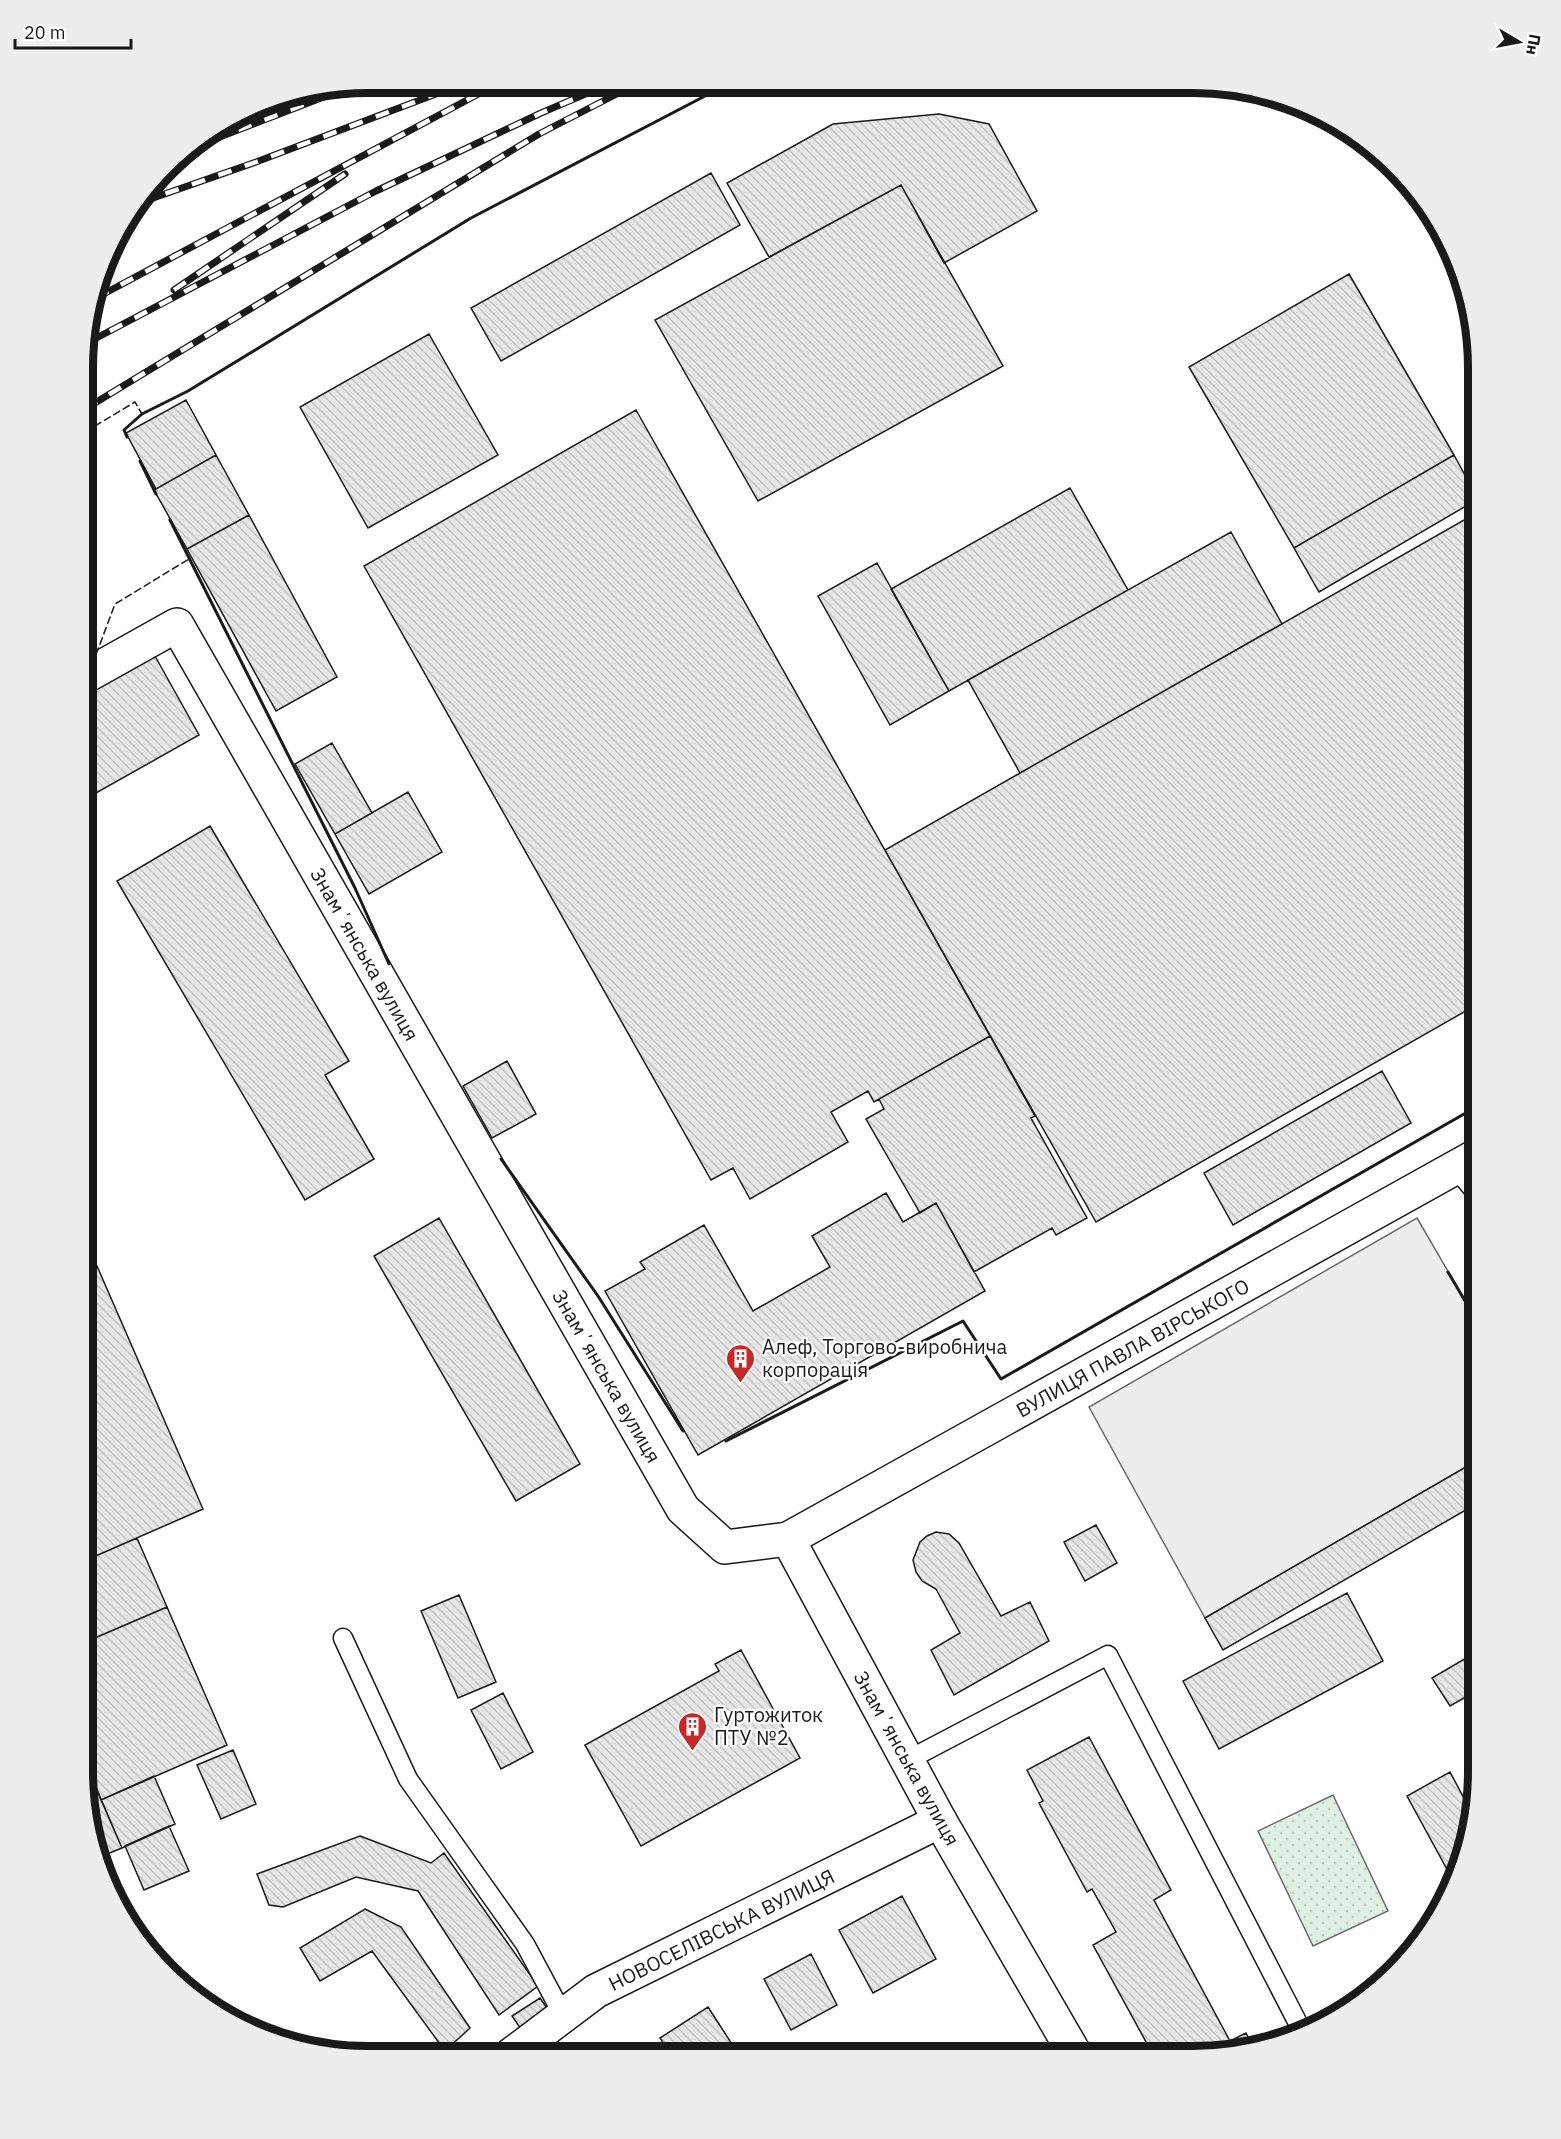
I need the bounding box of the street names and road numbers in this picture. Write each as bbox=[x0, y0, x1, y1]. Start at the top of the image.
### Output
street label: Знамʼянська вулиця bbox=[304, 862, 426, 1046]
street label: ВУЛИЦЯ ПАВЛА ВІРСЬКОГО bbox=[1011, 1272, 1254, 1423]
street label: Знамʼянська вулиця bbox=[546, 1284, 668, 1468]
street label: Знамʼянська вулиця bbox=[848, 1666, 966, 1850]
street label: НОВОСЕЛІВСЬКА ВУЛИЦЯ bbox=[604, 1862, 839, 1996]

